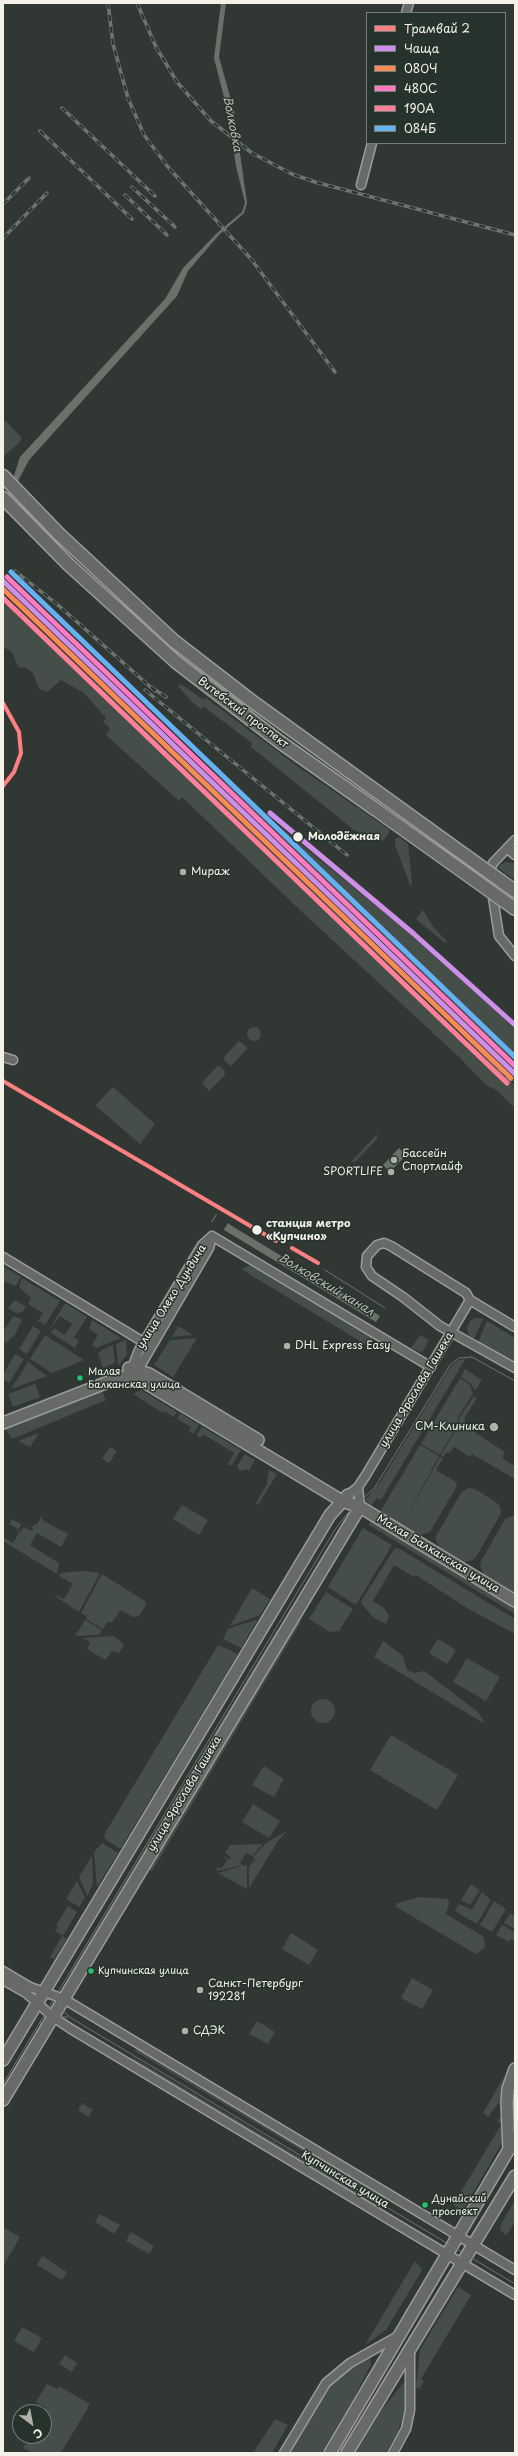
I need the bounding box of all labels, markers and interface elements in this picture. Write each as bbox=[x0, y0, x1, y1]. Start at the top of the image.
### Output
legend bbox=[366, 12, 506, 144]
text: Трамвай 2 bbox=[404, 19, 470, 37]
text: Чаща bbox=[404, 39, 439, 57]
text: 080Ч bbox=[404, 59, 438, 77]
text: 480С bbox=[404, 79, 437, 97]
water label: Волковка bbox=[220, 95, 244, 153]
text: 190А bbox=[404, 99, 434, 117]
text: 084Б bbox=[404, 119, 436, 137]
street label: Витебский проспект bbox=[195, 675, 291, 751]
marker: Молодёжная bbox=[291, 830, 305, 844]
place label: Молодёжная bbox=[308, 830, 380, 844]
place label: Мираж bbox=[191, 865, 230, 879]
marker: Мираж bbox=[178, 867, 188, 877]
place label: Бассейн Спортлайф bbox=[402, 1147, 463, 1173]
marker: Бассейн Спортлайф bbox=[389, 1155, 399, 1165]
place label: SPORTLIFE bbox=[323, 1165, 383, 1179]
marker: SPORTLIFE bbox=[386, 1167, 396, 1177]
place label: станция метро «Купчино» bbox=[266, 1217, 350, 1243]
marker: станция метро «Купчино» bbox=[250, 1223, 264, 1237]
street label: улица Олеко Дундича bbox=[134, 1242, 210, 1352]
water label: Волковский канал bbox=[275, 1251, 377, 1319]
street label: улица Ярослава Гашека bbox=[377, 1330, 457, 1450]
place label: DHL Express Easy bbox=[295, 1339, 390, 1353]
marker: DHL Express Easy bbox=[282, 1341, 292, 1351]
place label: Малая Балканская улица bbox=[88, 1366, 180, 1390]
marker: Малая Балканская улица bbox=[75, 1373, 85, 1383]
place label: СМ-Клиника bbox=[415, 1420, 485, 1434]
marker: СМ-Клиника bbox=[488, 1421, 500, 1433]
street label: Малая Балканская улица bbox=[374, 1512, 502, 1596]
street label: улица Ярослава Гашека bbox=[145, 1734, 225, 1854]
place label: Купчинская улица bbox=[98, 1965, 189, 1977]
marker: Купчинская улица bbox=[86, 1966, 96, 1976]
place label: Санкт-Петербург 192281 bbox=[208, 1977, 303, 2003]
marker: Санкт-Петербург 192281 bbox=[195, 1985, 205, 1995]
place label: СДЭК bbox=[193, 2024, 225, 2038]
marker: СДЭК bbox=[180, 2026, 190, 2036]
street label: Купчинская улица bbox=[299, 2149, 391, 2211]
place label: Дунайский проспект bbox=[432, 2193, 486, 2216]
marker: Дунайский проспект bbox=[420, 2200, 430, 2210]
north arrow bbox=[12, 2404, 52, 2444]
text: С bbox=[30, 2424, 46, 2443]

